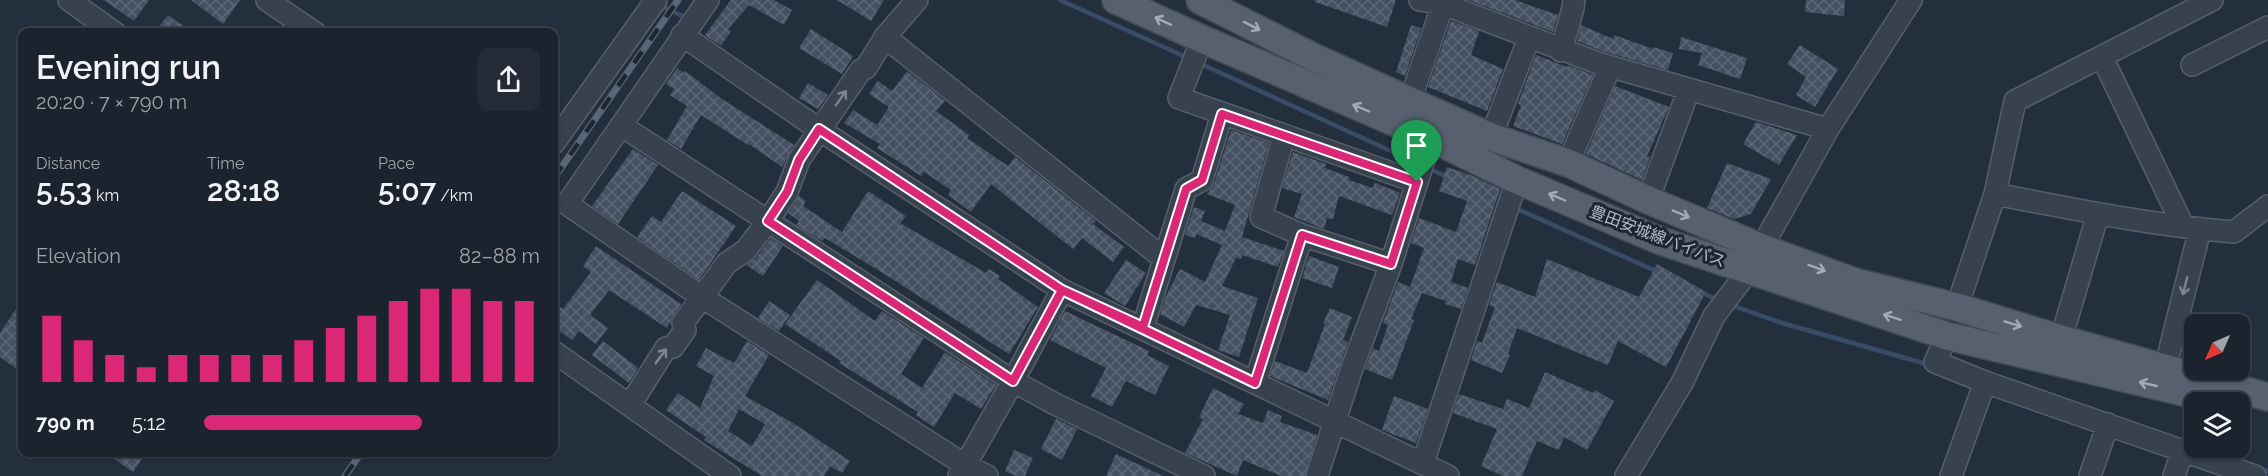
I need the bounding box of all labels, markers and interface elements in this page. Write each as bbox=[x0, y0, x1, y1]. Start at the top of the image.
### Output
one-way arrow bbox=[1154, 15, 1172, 27]
one-way arrow bbox=[1243, 21, 1261, 32]
text: Evening run bbox=[36, 48, 221, 87]
button: share bbox=[477, 48, 540, 111]
text: 20:20 · 7 × 790 m bbox=[36, 90, 187, 114]
one-way arrow bbox=[835, 91, 847, 107]
one-way arrow bbox=[1352, 101, 1370, 113]
pin bbox=[1391, 120, 1442, 182]
icon: arrive bbox=[1400, 129, 1433, 162]
text: Distance bbox=[36, 154, 100, 173]
text: Time bbox=[207, 154, 244, 173]
text: Pace bbox=[378, 154, 415, 173]
text: 5.53 bbox=[36, 173, 92, 208]
text: 28:18 bbox=[207, 173, 280, 208]
text: 5:07 bbox=[378, 173, 436, 208]
text: km bbox=[92, 186, 119, 205]
text: /km bbox=[436, 186, 473, 205]
one-way arrow bbox=[1549, 191, 1567, 202]
street label: 豊田安城線バイパス bbox=[1587, 202, 1728, 271]
one-way arrow bbox=[1671, 209, 1689, 220]
text: Elevation bbox=[36, 244, 121, 268]
text: 82–88 m bbox=[459, 244, 540, 268]
one-way arrow bbox=[1807, 263, 1826, 274]
one-way arrow bbox=[2179, 276, 2191, 295]
one-way arrow bbox=[1883, 311, 1901, 322]
north arrow bbox=[2184, 314, 2250, 380]
map controls bbox=[2184, 314, 2250, 458]
one-way arrow bbox=[2003, 319, 2022, 330]
one-way arrow bbox=[655, 349, 667, 365]
one-way arrow bbox=[2139, 377, 2158, 389]
button: layers bbox=[2184, 392, 2250, 458]
text: 790 m bbox=[36, 411, 95, 435]
text: 5:12 bbox=[132, 411, 166, 435]

